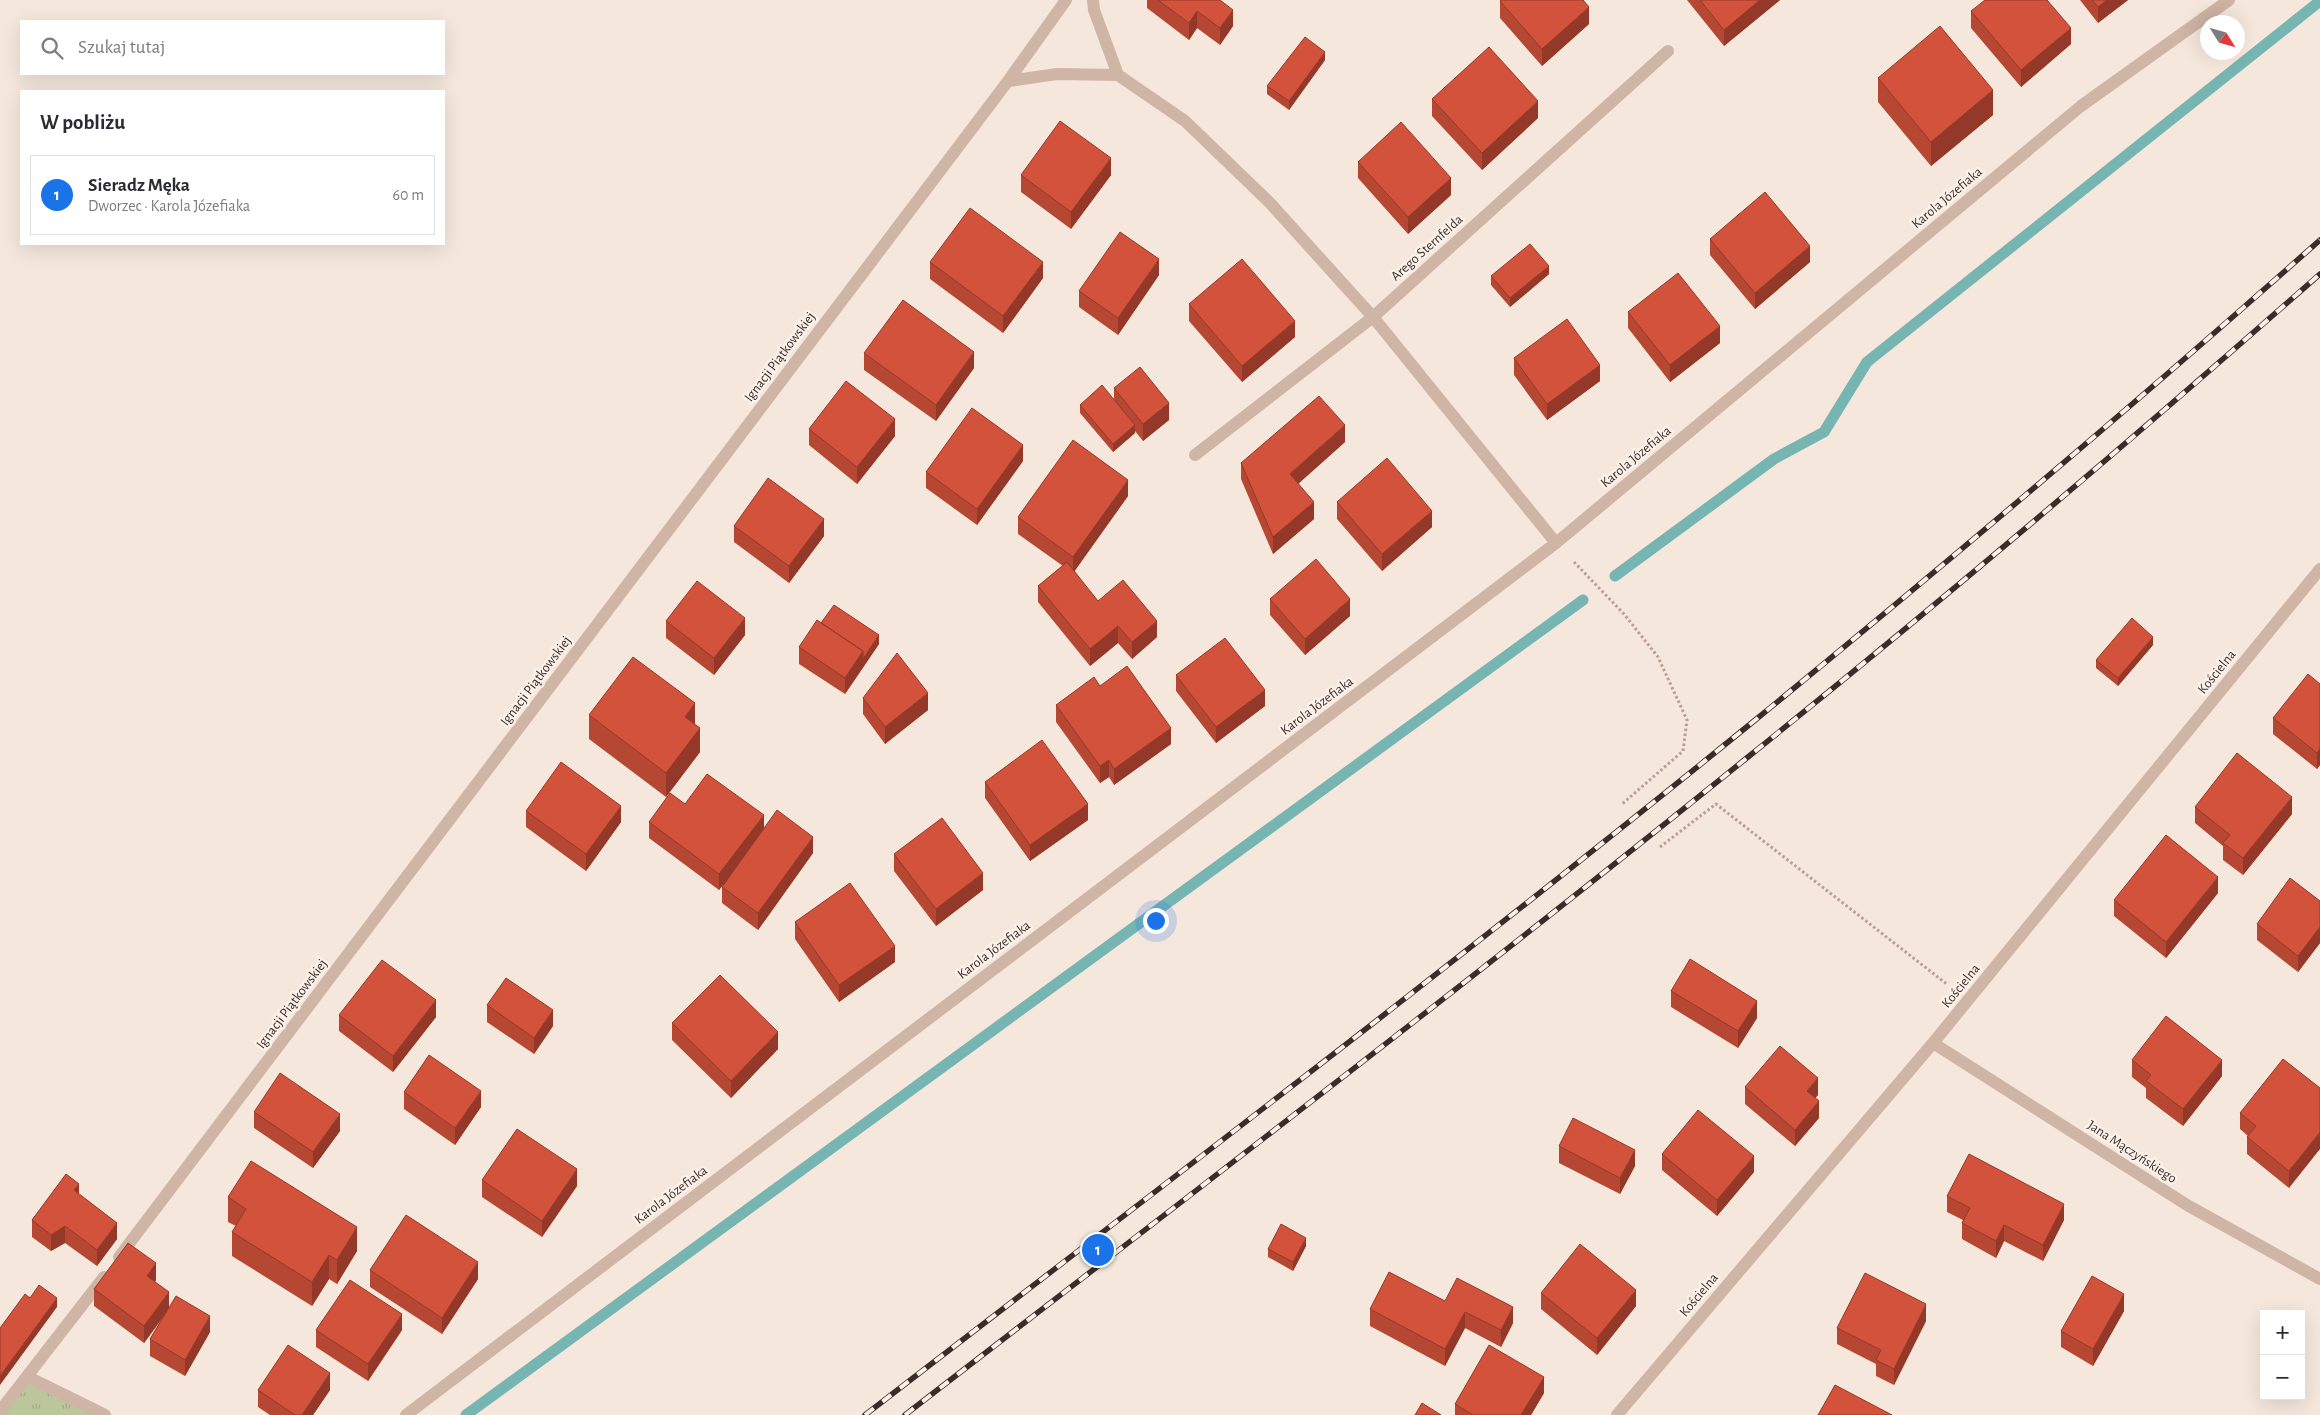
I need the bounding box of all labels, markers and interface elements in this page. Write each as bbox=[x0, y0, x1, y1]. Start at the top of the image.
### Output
north arrow bbox=[2200, 15, 2245, 60]
search box bbox=[20, 20, 445, 75]
icon: search bbox=[38, 34, 66, 62]
text: Szukaj tutaj bbox=[78, 38, 165, 57]
text: W pobliżu bbox=[40, 112, 125, 133]
street label: Karola Józefiaka bbox=[1909, 164, 1985, 231]
text: Sieradz Męka bbox=[88, 176, 190, 195]
text: 1 bbox=[54, 187, 60, 203]
text: 60 m bbox=[393, 187, 424, 203]
text: Dworzec · Karola Józefiaka bbox=[88, 198, 250, 214]
street label: Arego Sternfelda bbox=[1388, 212, 1466, 284]
street label: Ignacji Piątkowskiej bbox=[742, 310, 818, 404]
street label: Karola Józefiaka bbox=[1598, 423, 1674, 490]
street label: Ignacji Piątkowskiej bbox=[498, 634, 574, 728]
street label: Kościelna bbox=[2195, 647, 2239, 697]
street label: Karola Józefiaka bbox=[1278, 674, 1356, 738]
your location bbox=[1143, 908, 1169, 934]
street label: Karola Józefiaka bbox=[955, 918, 1033, 982]
street label: Ignacji Piątkowskiej bbox=[254, 957, 330, 1051]
street label: Kościelna bbox=[1939, 961, 1983, 1011]
street label: Jana Mączyńskiego bbox=[2085, 1118, 2179, 1186]
street label: Karola Józefiaka bbox=[632, 1163, 710, 1227]
pin: 1 bbox=[1082, 1231, 1114, 1269]
street label: Kościelna bbox=[1677, 1270, 1721, 1319]
map controls bbox=[2260, 1310, 2305, 1400]
button: + bbox=[2260, 1310, 2305, 1355]
button: − bbox=[2260, 1355, 2305, 1400]

